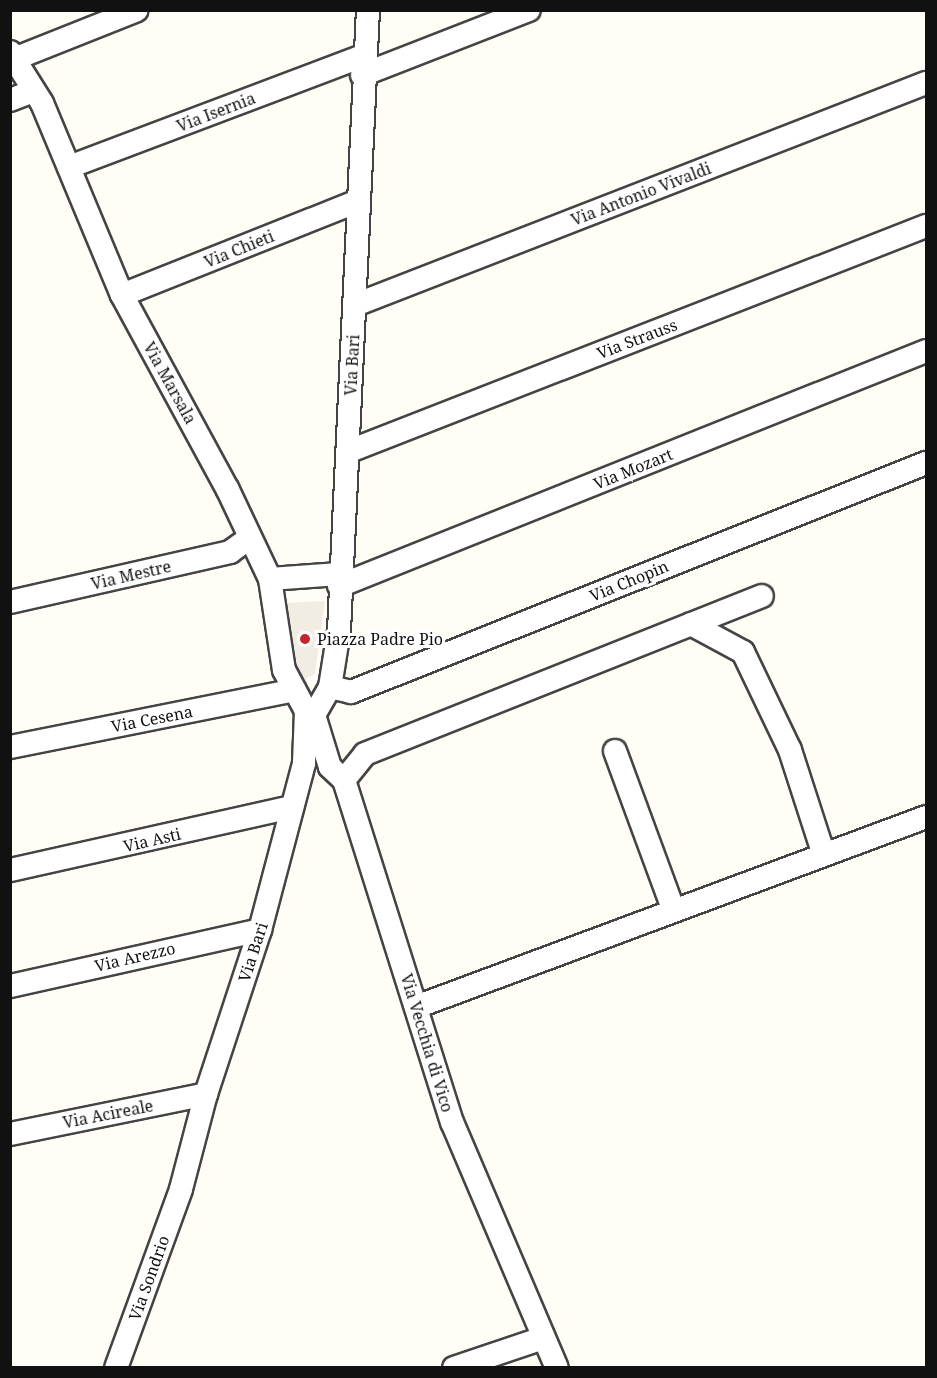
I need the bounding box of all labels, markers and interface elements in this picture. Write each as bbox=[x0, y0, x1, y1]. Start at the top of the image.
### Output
street label: Via Isernia bbox=[174, 88, 258, 136]
street label: Via Antonio Vivaldi bbox=[568, 158, 714, 230]
street label: Via Chieti bbox=[201, 226, 277, 272]
street label: Via Strauss bbox=[594, 315, 680, 363]
street label: Via Bari bbox=[341, 334, 363, 396]
street label: Via Marsala bbox=[140, 339, 200, 427]
street label: Via Mozart bbox=[591, 444, 675, 494]
street label: Via Mestre bbox=[89, 556, 173, 594]
street label: Via Chopin bbox=[587, 556, 671, 606]
place label: Piazza Padre Pio bbox=[317, 629, 443, 649]
marker: Piazza Padre Pio bbox=[298, 632, 312, 646]
street label: Via Cesena bbox=[110, 702, 194, 736]
street label: Via Asti bbox=[121, 824, 183, 856]
street label: Via Bari bbox=[234, 920, 272, 984]
street label: Via Arezzo bbox=[93, 938, 177, 976]
street label: Via Vecchia di Vico bbox=[397, 971, 457, 1115]
street label: Via Acireale bbox=[61, 1096, 155, 1132]
street label: Via Sondrio bbox=[125, 1233, 173, 1323]

